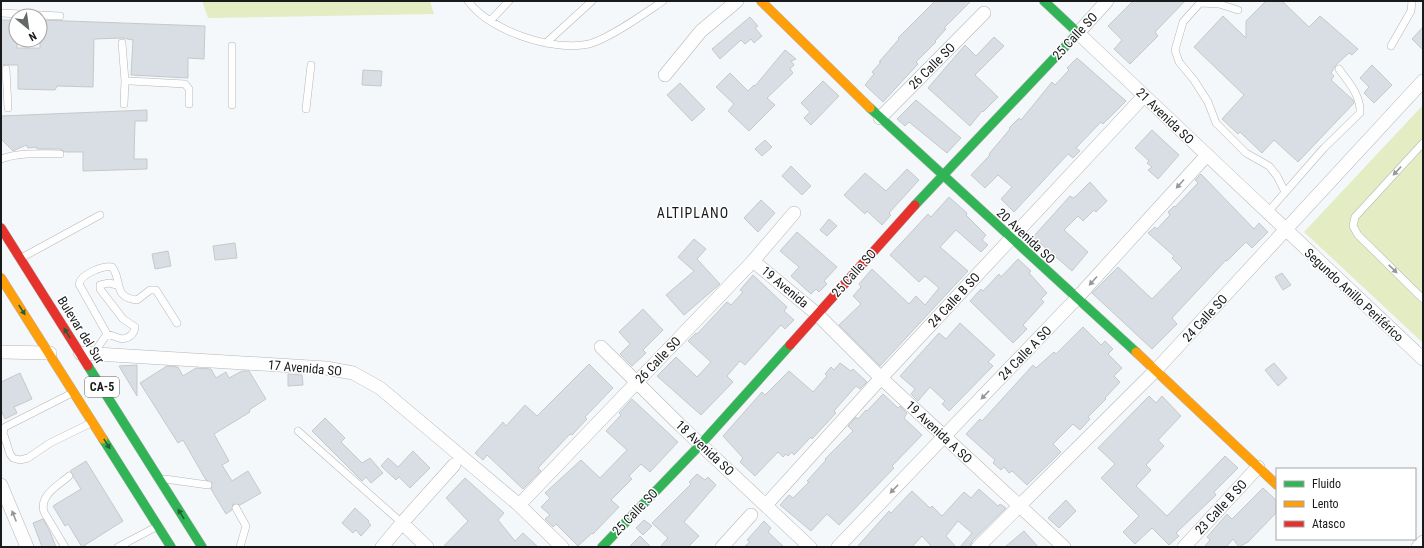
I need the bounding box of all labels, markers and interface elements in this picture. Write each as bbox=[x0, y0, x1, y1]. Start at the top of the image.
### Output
north arrow bbox=[8, 8, 48, 48]
street label: 25 Calle SO bbox=[1049, 9, 1101, 63]
text: N bbox=[26, 29, 39, 44]
street label: 26 Calle SO bbox=[906, 40, 958, 92]
street label: 21 Avenida SO bbox=[1133, 85, 1197, 147]
one-way arrow bbox=[1392, 166, 1401, 176]
one-way arrow bbox=[1176, 179, 1185, 189]
district label: ALTIPLANO bbox=[657, 205, 729, 221]
street label: 20 Avenida SO bbox=[994, 205, 1058, 267]
street label: Segundo Anillo Periférico bbox=[1301, 245, 1407, 345]
street label: 25 Calle SO bbox=[829, 246, 879, 300]
street label: 19 Avenida bbox=[759, 263, 811, 311]
one-way arrow bbox=[1388, 264, 1398, 274]
street label: 24 Calle B SO bbox=[925, 269, 983, 330]
one-way arrow bbox=[1089, 276, 1098, 285]
street label: 24 Calle SO bbox=[1179, 291, 1231, 345]
street label: Bulevar del Sur bbox=[54, 294, 108, 366]
one-way arrow bbox=[18, 305, 26, 315]
street label: 24 Calle A SO bbox=[995, 323, 1055, 383]
one-way arrow bbox=[64, 327, 71, 339]
street label: 26 Calle SO bbox=[632, 333, 684, 386]
street label: 17 Avenida SO bbox=[267, 357, 343, 379]
road number: CA-5 bbox=[85, 377, 119, 397]
one-way arrow bbox=[980, 390, 989, 400]
street label: 19 Avenida A SO bbox=[903, 398, 975, 466]
street label: 18 Avenida SO bbox=[673, 417, 737, 479]
one-way arrow bbox=[103, 438, 110, 450]
legend bbox=[1276, 468, 1416, 540]
street label: 23 Calle B SO bbox=[1192, 476, 1250, 537]
text: Fluido bbox=[1312, 477, 1341, 491]
one-way arrow bbox=[890, 484, 899, 494]
street label: 25 Calle SO bbox=[609, 485, 661, 538]
text: Lento bbox=[1312, 497, 1339, 511]
one-way arrow bbox=[178, 508, 185, 520]
one-way arrow bbox=[10, 509, 16, 521]
text: Atasco bbox=[1312, 517, 1345, 531]

